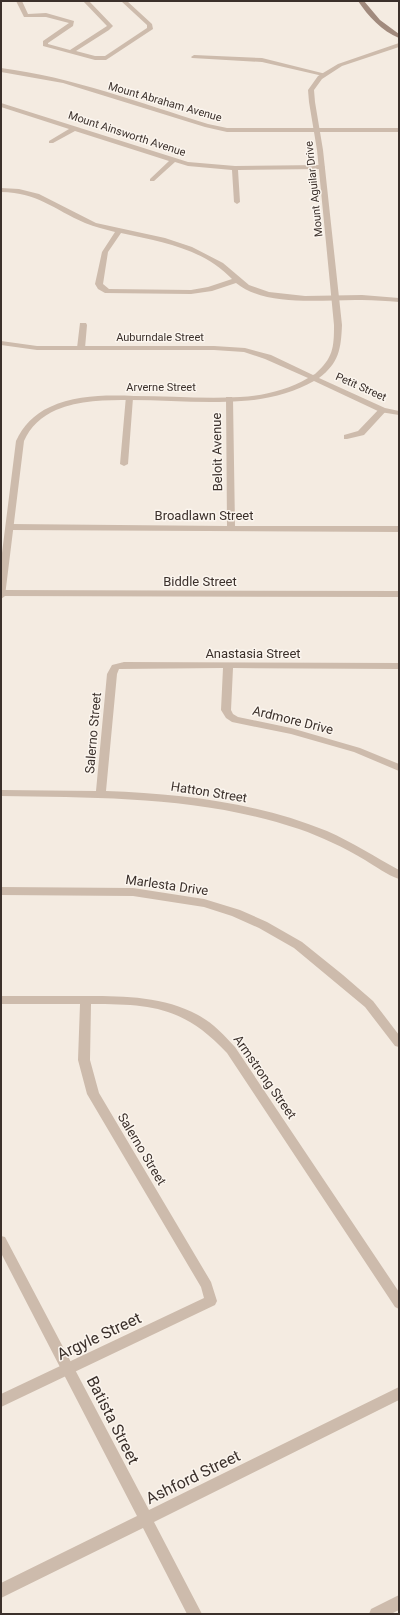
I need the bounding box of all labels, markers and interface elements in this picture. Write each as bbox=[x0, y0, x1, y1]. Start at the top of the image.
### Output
street label: Mount Abraham Avenue bbox=[107, 80, 223, 124]
street label: Mount Ainsworth Avenue bbox=[67, 109, 188, 159]
street label: Mount Aguilar Drive bbox=[302, 140, 325, 238]
street label: Auburndale Street bbox=[116, 331, 204, 344]
street label: Petit Street bbox=[334, 370, 389, 404]
street label: Arverne Street bbox=[126, 381, 196, 394]
street label: Beloit Avenue bbox=[209, 412, 225, 491]
street label: Broadlawn Street bbox=[155, 508, 253, 523]
street label: Biddle Street bbox=[163, 574, 237, 589]
street label: Anastasia Street bbox=[205, 646, 301, 661]
street label: Salerno Street bbox=[82, 692, 104, 774]
street label: Ardmore Drive bbox=[251, 703, 335, 737]
street label: Hatton Street bbox=[170, 779, 248, 805]
street label: Marlesta Drive bbox=[125, 872, 209, 898]
street label: Armstrong Street bbox=[230, 1032, 300, 1122]
street label: Salerno Street bbox=[115, 1110, 169, 1188]
street label: Argyle Street bbox=[54, 1308, 144, 1364]
street label: Batista Street bbox=[83, 1373, 143, 1467]
street label: Ashford Street bbox=[143, 1446, 243, 1508]

